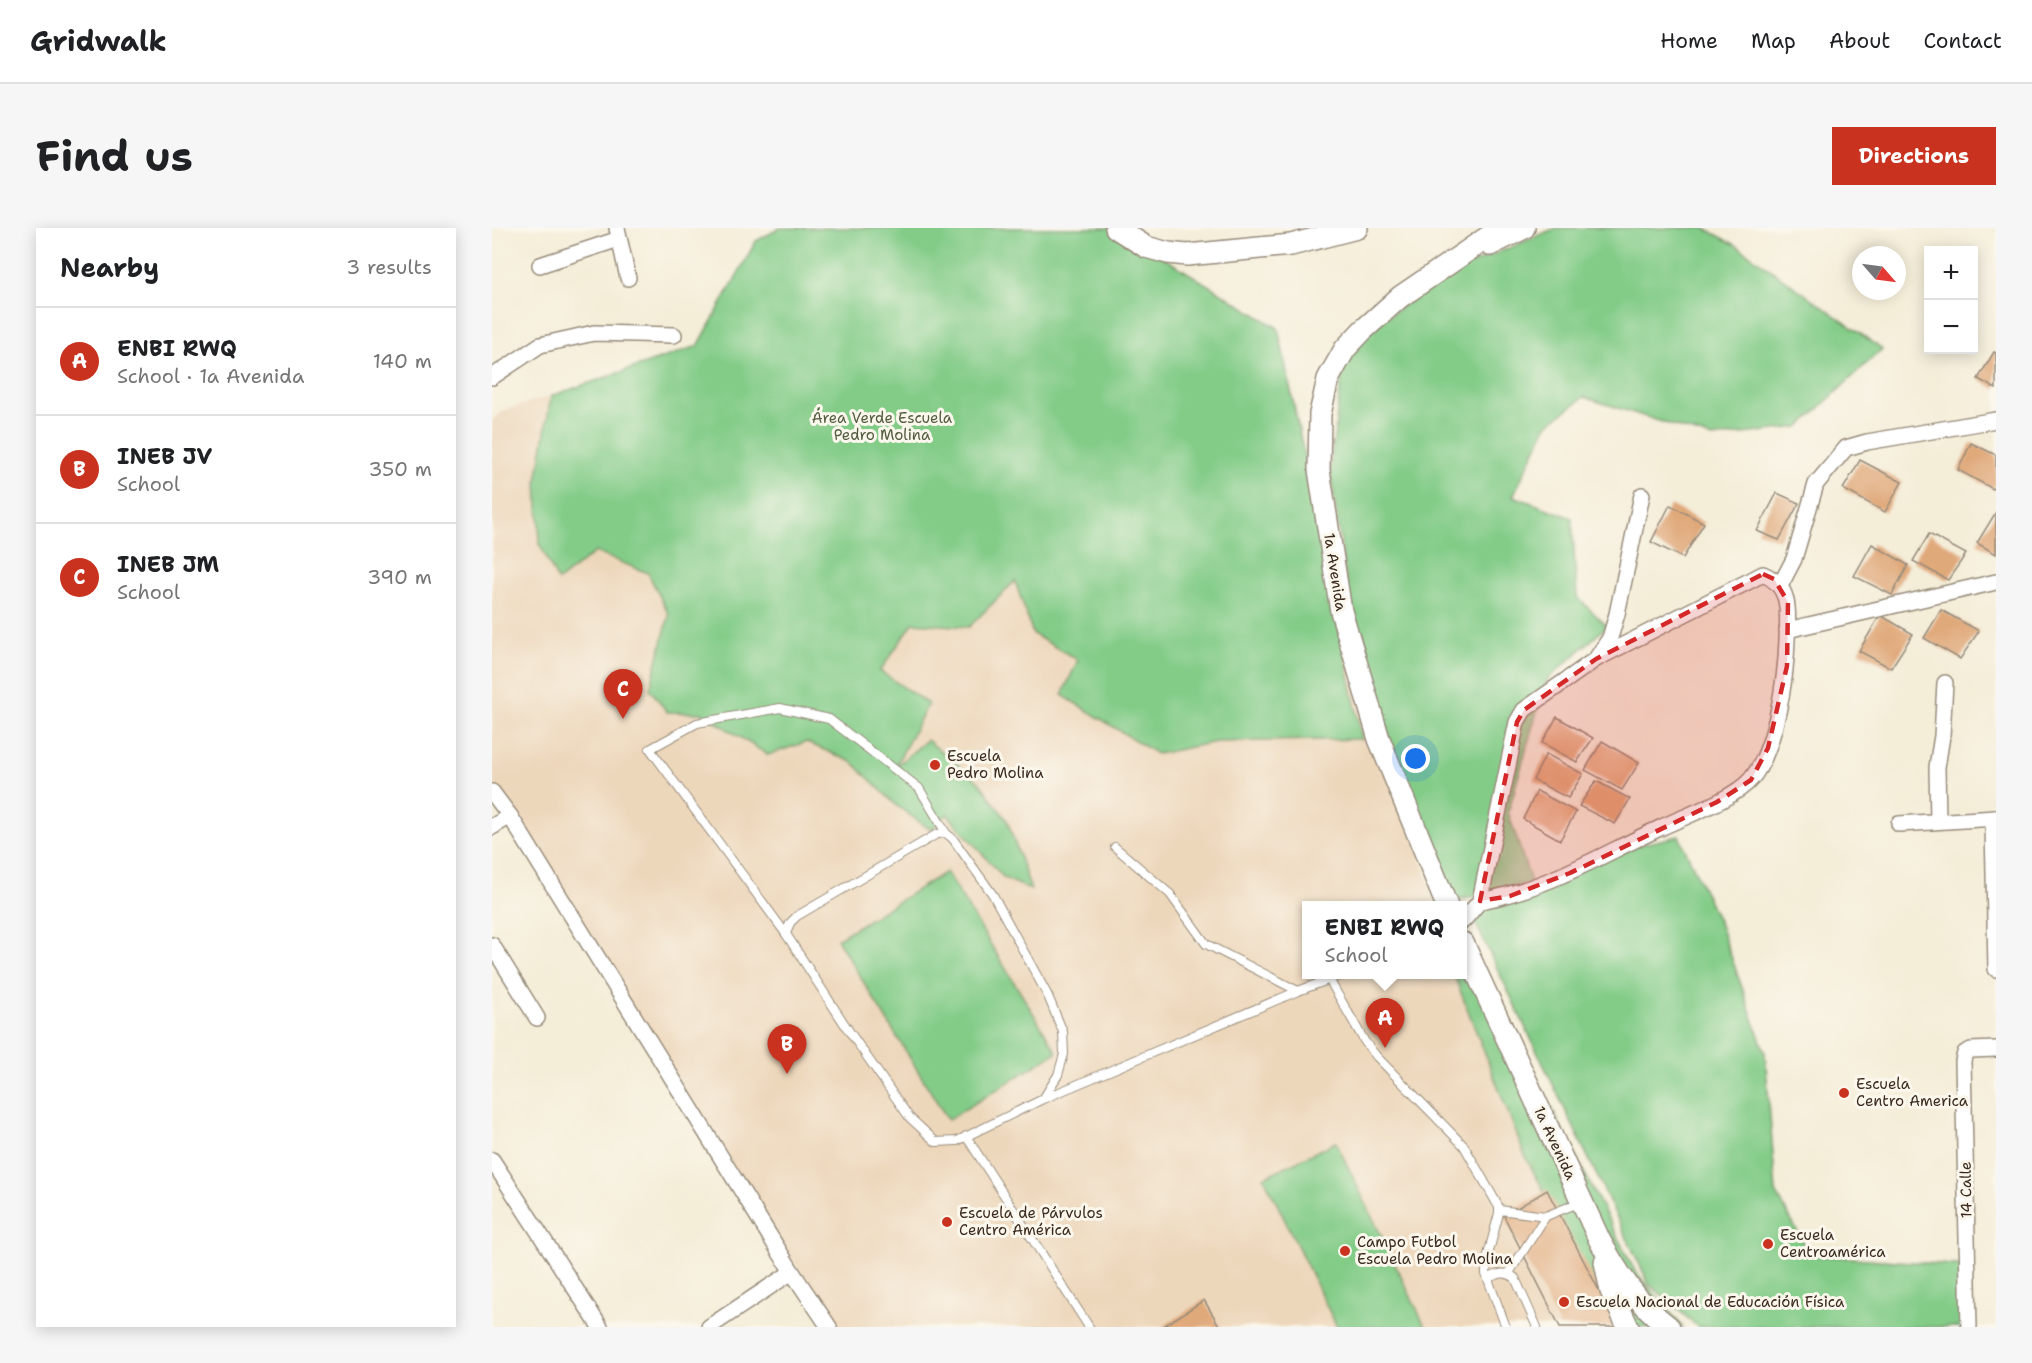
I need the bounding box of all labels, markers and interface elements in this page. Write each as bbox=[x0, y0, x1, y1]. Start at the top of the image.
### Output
text: Gridwalk bbox=[30, 22, 167, 60]
text: Home bbox=[1660, 27, 1718, 55]
text: Map bbox=[1751, 27, 1796, 55]
text: About bbox=[1829, 27, 1890, 55]
text: Contact bbox=[1923, 27, 2002, 55]
button: Directions bbox=[1832, 127, 1996, 185]
text: Find us bbox=[36, 128, 193, 184]
north arrow bbox=[1852, 246, 1906, 300]
map controls bbox=[1924, 246, 1978, 354]
button: + bbox=[1924, 246, 1978, 300]
text: Nearby bbox=[60, 250, 159, 285]
text: 3 results bbox=[346, 254, 432, 280]
button: − bbox=[1924, 300, 1978, 354]
text: ENBI RWQ bbox=[117, 334, 237, 363]
text: A bbox=[72, 348, 87, 374]
text: 140 m bbox=[373, 348, 432, 374]
text: School · 1a Avenida bbox=[117, 363, 304, 389]
park label: Área Verde Escuela Pedro Molina bbox=[812, 407, 953, 445]
text: INEB JV bbox=[117, 442, 212, 471]
text: B bbox=[73, 456, 86, 482]
text: 350 m bbox=[368, 456, 432, 482]
text: School bbox=[117, 471, 180, 497]
street label: 1a Avenida bbox=[1319, 531, 1351, 613]
text: INEB JM bbox=[117, 550, 219, 579]
text: C bbox=[73, 564, 86, 590]
text: 390 m bbox=[367, 564, 432, 590]
text: School bbox=[117, 579, 180, 605]
pin: C bbox=[604, 670, 642, 719]
your location bbox=[1401, 744, 1430, 773]
place label: Escuela Pedro Molina bbox=[947, 746, 1044, 783]
marker: Escuela Pedro Molina bbox=[928, 758, 942, 772]
popup bbox=[1302, 901, 1467, 979]
text: ENBI RWQ bbox=[1325, 913, 1444, 942]
text: School bbox=[1325, 942, 1388, 968]
pin: A bbox=[1366, 998, 1404, 1048]
pin: B bbox=[768, 1024, 806, 1074]
place label: Escuela Centro America bbox=[1856, 1074, 1969, 1111]
marker: Escuela Centro America bbox=[1837, 1086, 1851, 1100]
street label: 1a Avenida bbox=[1529, 1103, 1581, 1184]
street label: 14 Calle bbox=[1956, 1161, 1976, 1219]
place label: Escuela de Párvulos Centro América bbox=[959, 1203, 1103, 1240]
marker: Escuela de Párvulos Centro América bbox=[940, 1215, 954, 1229]
place label: Escuela Centroamérica bbox=[1780, 1225, 1886, 1262]
place label: Campo Futbol Escuela Pedro Molina bbox=[1357, 1232, 1513, 1269]
marker: Escuela Centroamérica bbox=[1761, 1237, 1775, 1251]
marker: Campo Futbol Escuela Pedro Molina bbox=[1338, 1244, 1352, 1258]
place label: Escuela Nacional de Educación Física bbox=[1576, 1292, 1845, 1312]
marker: Escuela Nacional de Educación Física bbox=[1557, 1295, 1571, 1309]

